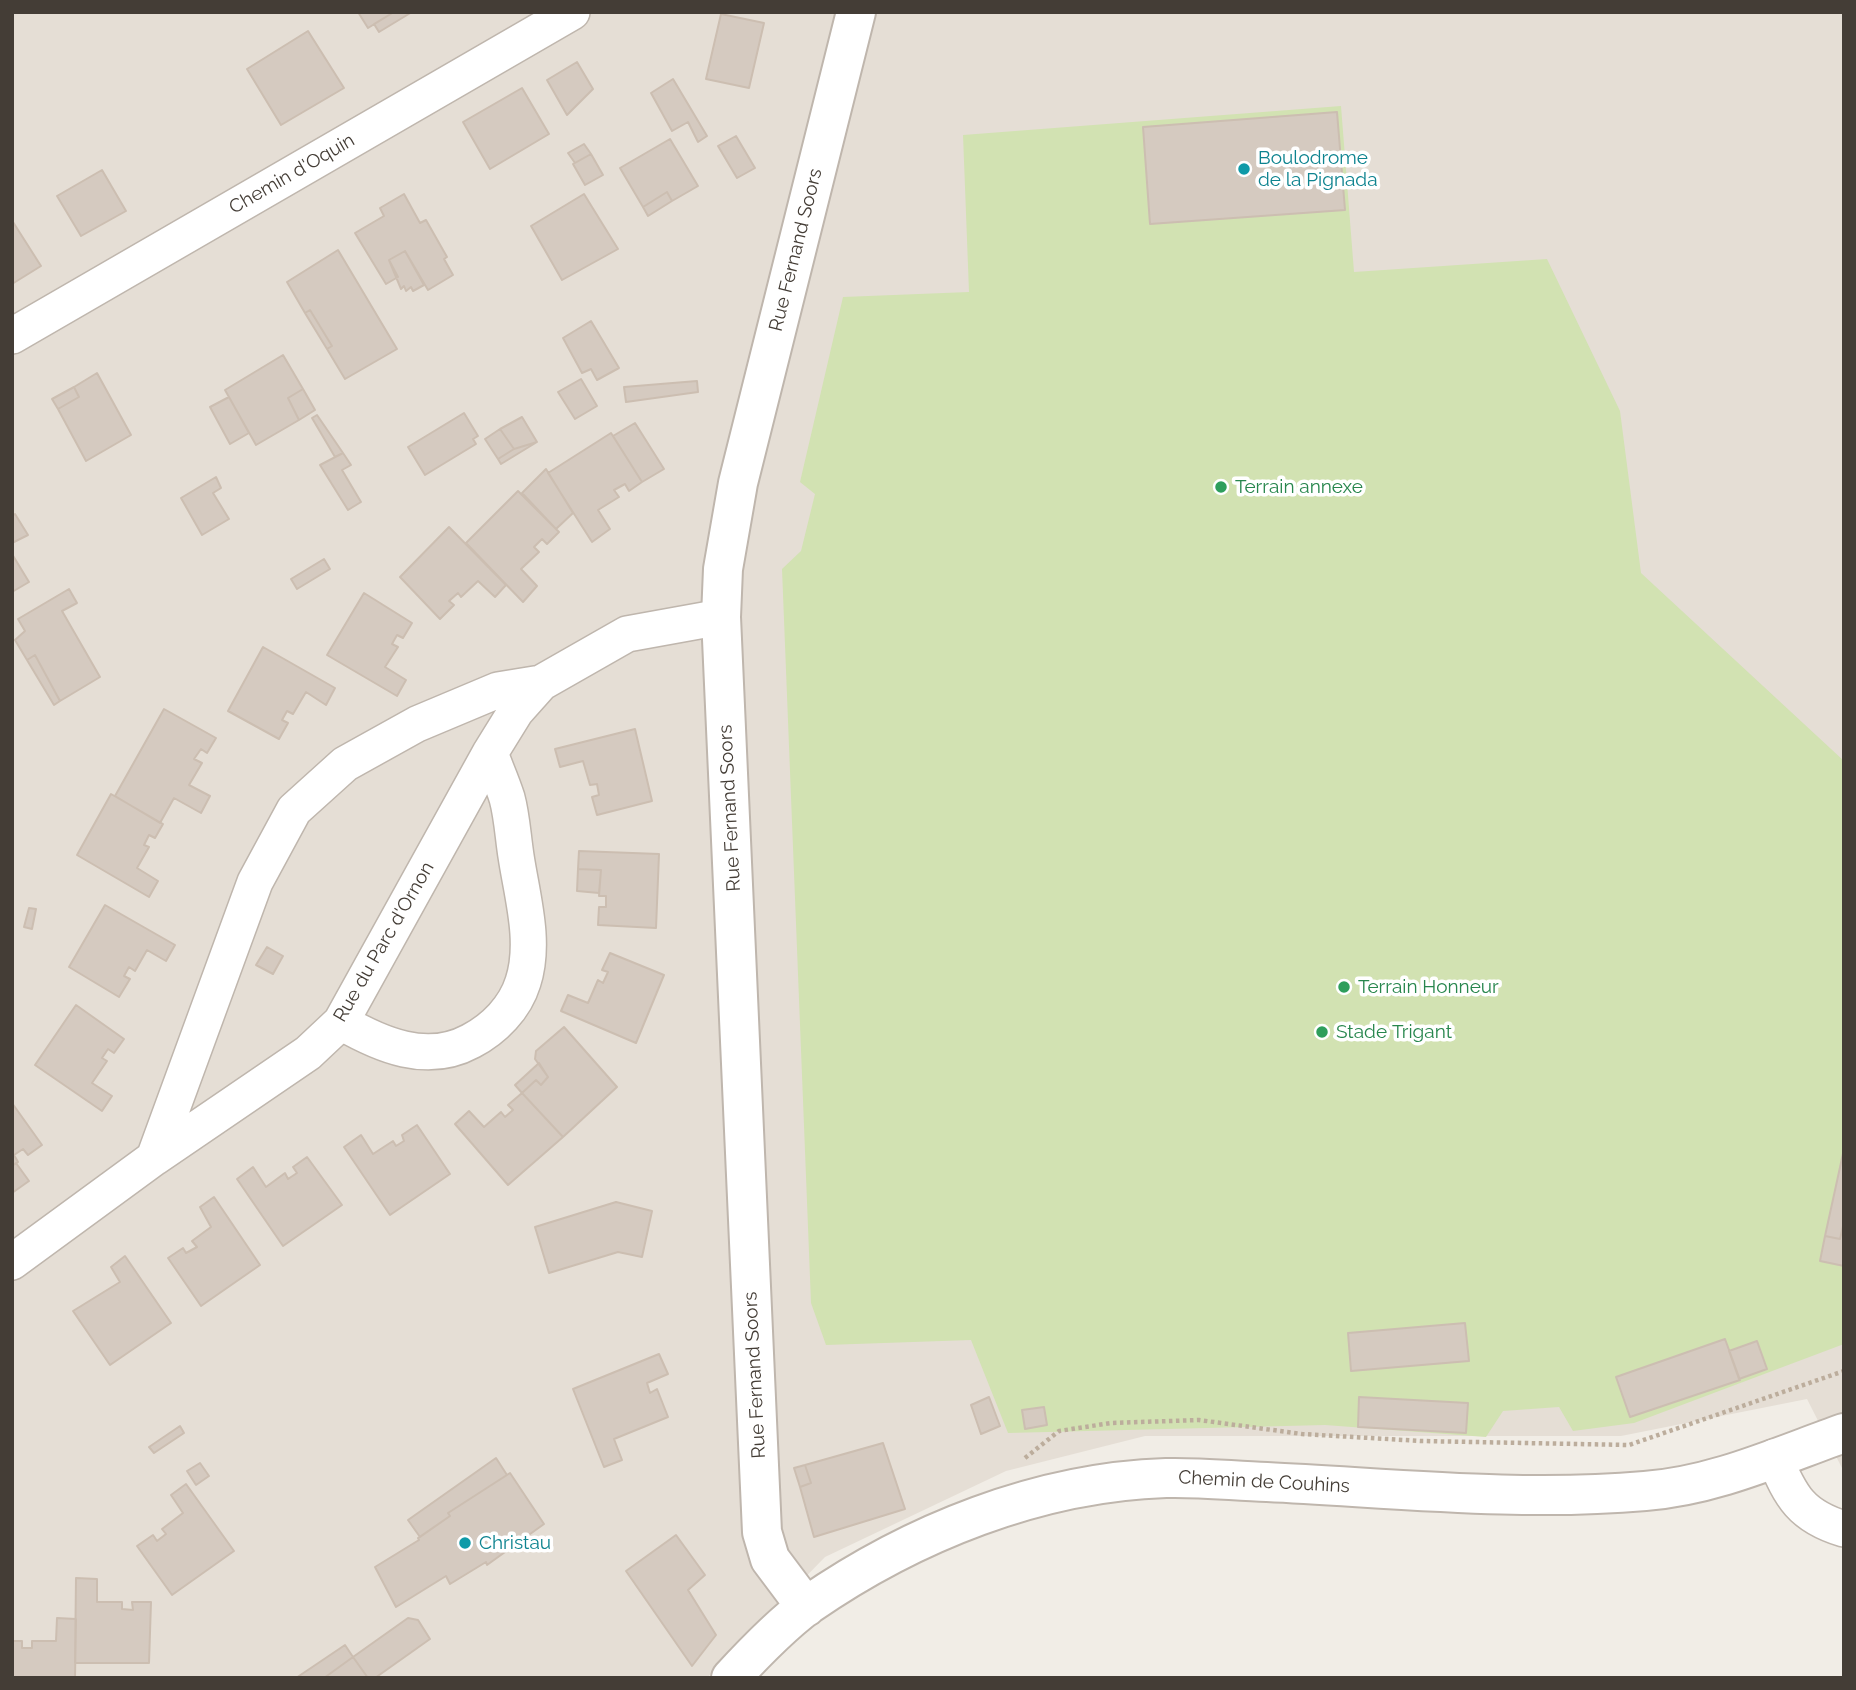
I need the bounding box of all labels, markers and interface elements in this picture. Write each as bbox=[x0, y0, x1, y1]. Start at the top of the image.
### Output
street label: Chemin d'Oquin bbox=[225, 129, 359, 219]
place label: Boulodrome de la Pignada bbox=[1258, 147, 1377, 191]
marker: Boulodrome de la Pignada bbox=[1236, 161, 1252, 177]
street label: Rue Fernand Soors bbox=[765, 166, 827, 334]
place label: Terrain annexe bbox=[1235, 476, 1363, 498]
marker: Terrain annexe bbox=[1213, 479, 1229, 495]
street label: Rue Fernand Soors bbox=[714, 724, 746, 892]
street label: Rue du Parc d'Ornon bbox=[329, 858, 439, 1026]
place label: Terrain Honneur bbox=[1358, 976, 1499, 998]
marker: Terrain Honneur bbox=[1336, 979, 1352, 995]
place label: Stade Trigant bbox=[1336, 1021, 1452, 1043]
marker: Stade Trigant bbox=[1314, 1024, 1330, 1040]
street label: Rue Fernand Soors bbox=[739, 1291, 771, 1459]
street label: Chemin de Couhins bbox=[1178, 1466, 1350, 1498]
place label: Christau bbox=[479, 1532, 551, 1554]
marker: Christau bbox=[457, 1535, 473, 1551]

